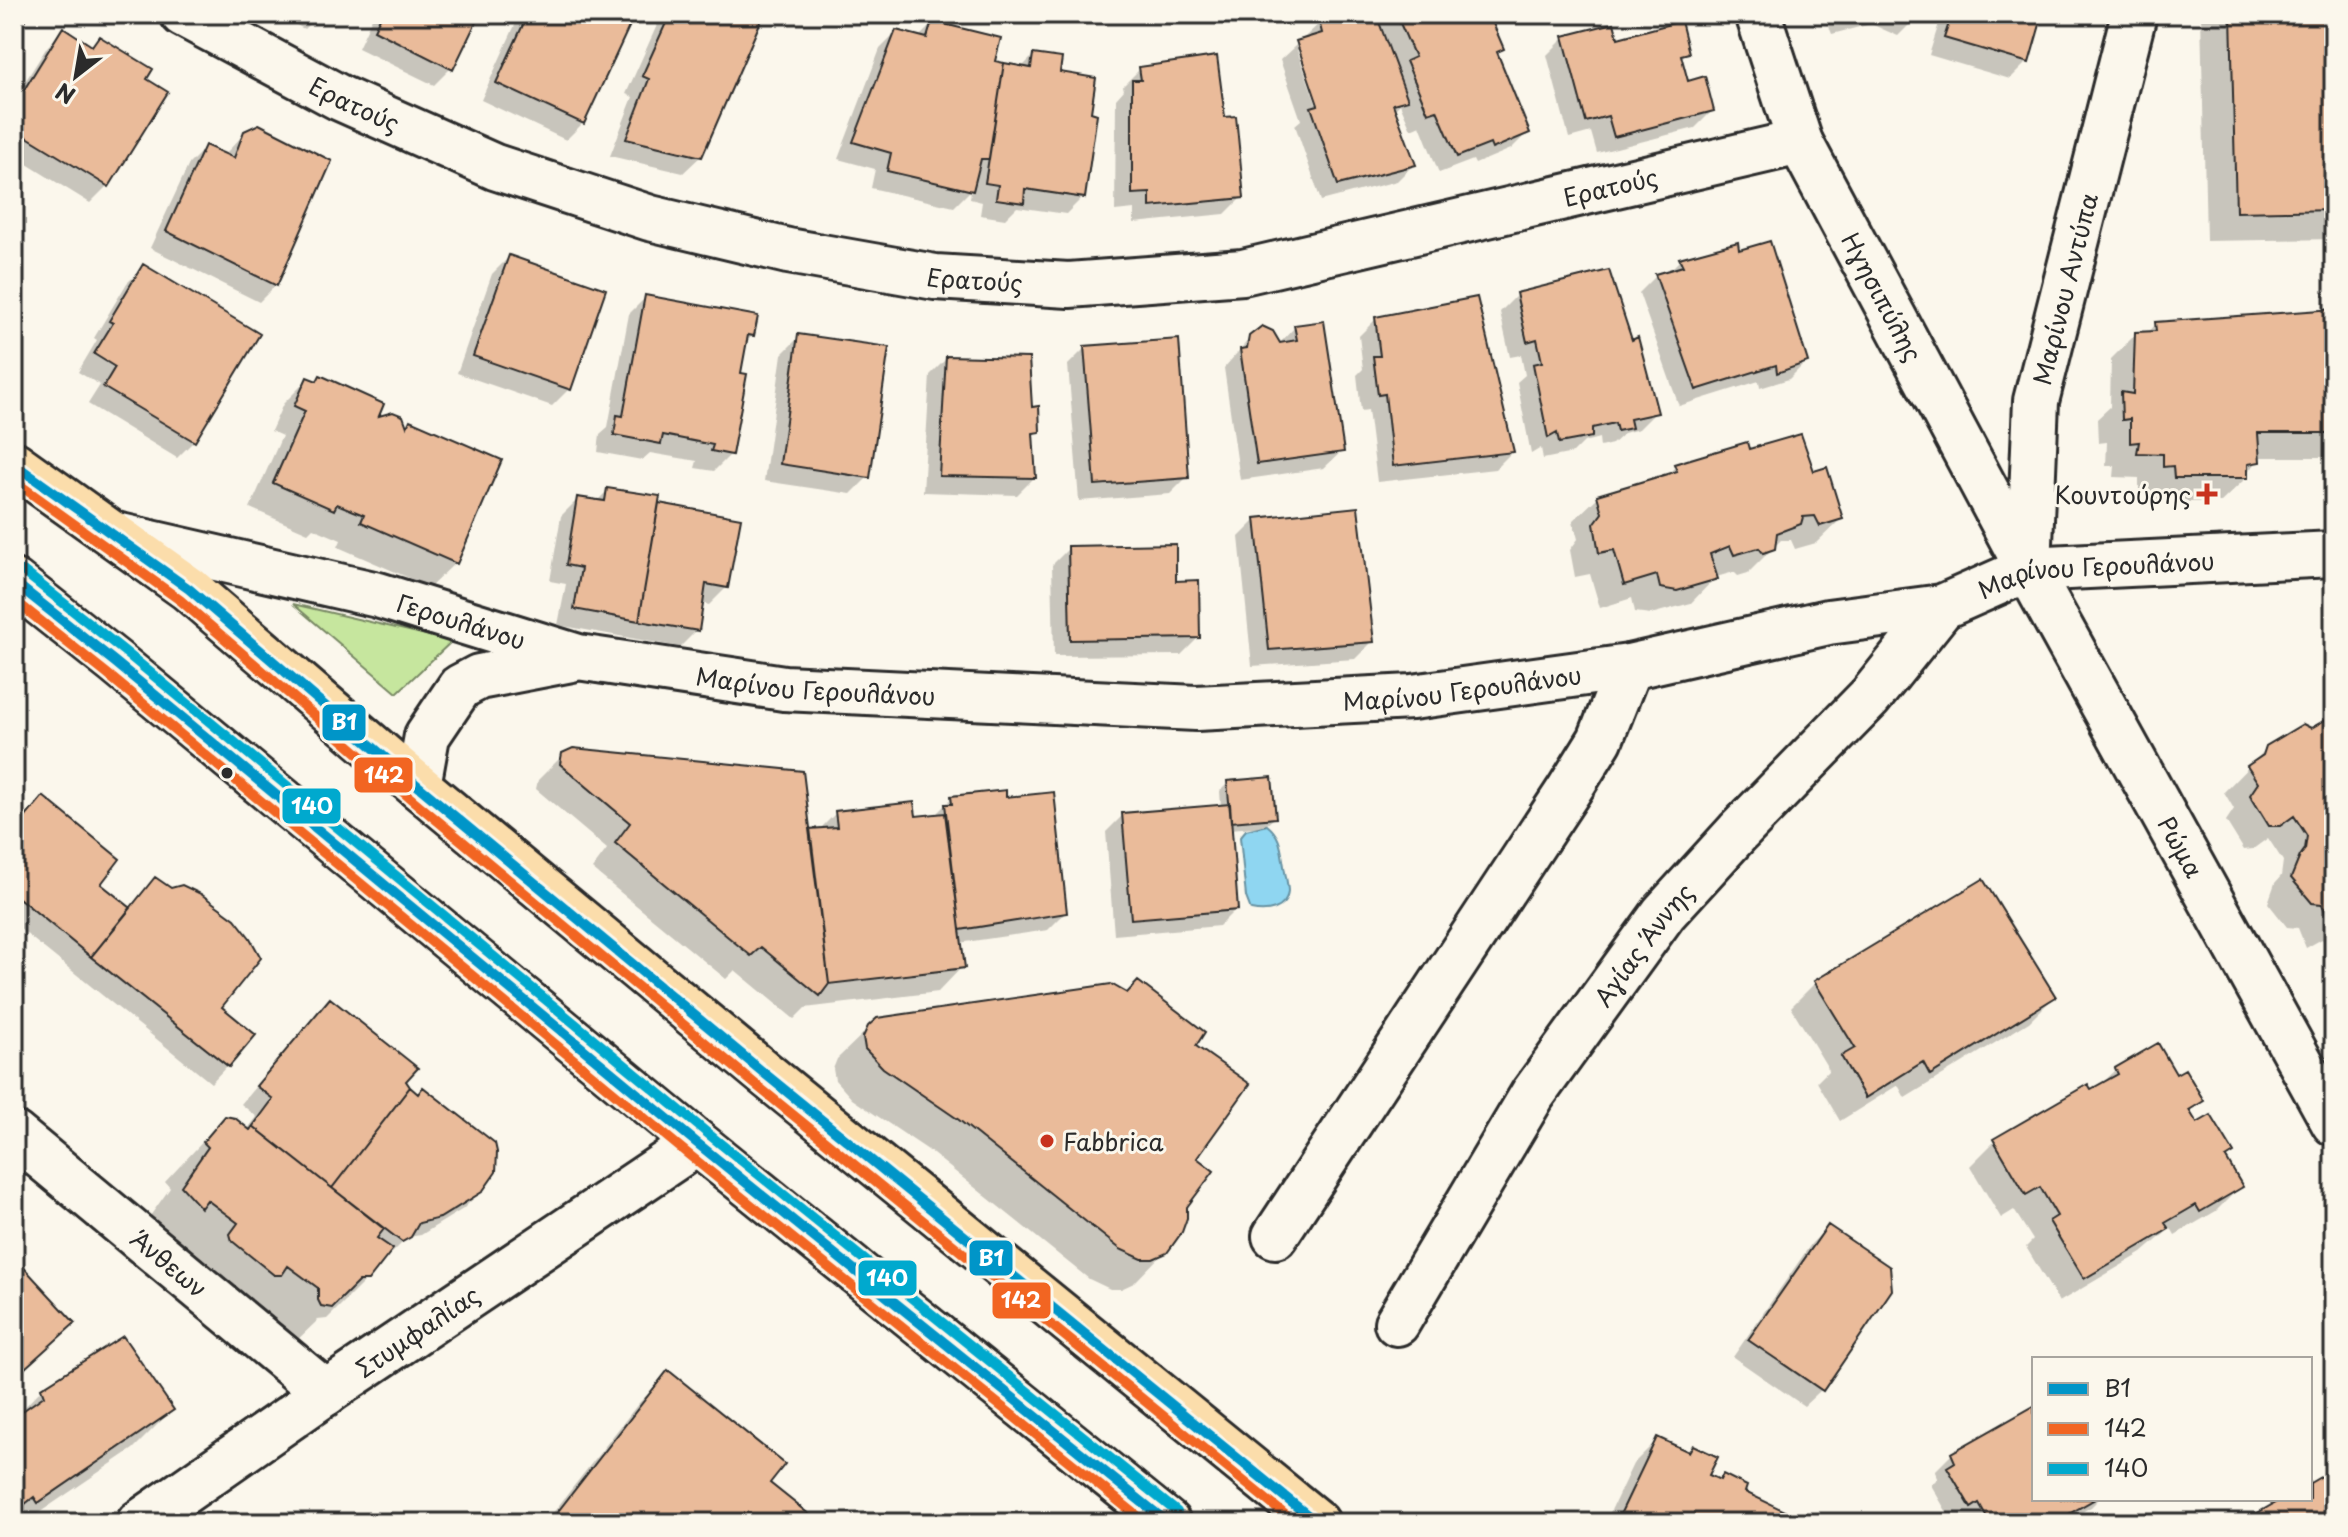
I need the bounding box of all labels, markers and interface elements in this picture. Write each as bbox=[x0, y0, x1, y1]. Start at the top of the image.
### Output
north arrow bbox=[36, 36, 116, 116]
street label: Ερατούς bbox=[303, 67, 406, 140]
text: N bbox=[49, 76, 81, 113]
street label: Ερατούς bbox=[1560, 158, 1661, 215]
street label: Μαρίνου Αντύπα bbox=[2023, 189, 2106, 389]
street label: Ηγησιπύλης bbox=[1833, 226, 1932, 368]
street label: Ερατούς bbox=[924, 258, 1024, 300]
place label: Κουντούρης bbox=[2054, 476, 2191, 512]
marker: Κουντούρης bbox=[2198, 485, 2216, 503]
street label: Μαρίνου Γερουλάνου bbox=[1972, 542, 2215, 607]
street label: Γερουλάνου bbox=[392, 584, 530, 658]
street label: Μαρίνου Γερουλάνου bbox=[1342, 656, 1584, 719]
street label: Μαρίνου Γερουλάνου bbox=[694, 657, 936, 713]
line badge: Β1 bbox=[321, 703, 367, 742]
text: Β1 bbox=[331, 704, 357, 737]
line badge: 142 bbox=[353, 756, 414, 794]
text: 142 bbox=[364, 757, 404, 790]
unlabelled marker bbox=[219, 765, 235, 781]
line badge: 140 bbox=[281, 787, 342, 825]
text: 140 bbox=[291, 788, 333, 821]
street label: Ρώμα bbox=[2150, 809, 2213, 884]
street label: Αγίας Άννης bbox=[1584, 875, 1701, 1014]
place label: Fabbrica bbox=[1063, 1123, 1164, 1159]
marker: Fabbrica bbox=[1038, 1132, 1056, 1150]
street label: Άνθεων bbox=[123, 1220, 215, 1306]
line badge: Β1 bbox=[968, 1239, 1014, 1277]
text: Β1 bbox=[978, 1240, 1004, 1273]
line badge: 140 bbox=[857, 1259, 918, 1297]
text: 140 bbox=[866, 1260, 908, 1293]
street label: Στυμφαλίας bbox=[348, 1276, 486, 1386]
line badge: 142 bbox=[991, 1281, 1052, 1320]
text: 142 bbox=[1001, 1282, 1041, 1315]
legend bbox=[2032, 1357, 2312, 1501]
text: Β1 bbox=[2104, 1369, 2131, 1405]
text: 142 bbox=[2104, 1409, 2147, 1445]
text: 140 bbox=[2104, 1449, 2148, 1485]

